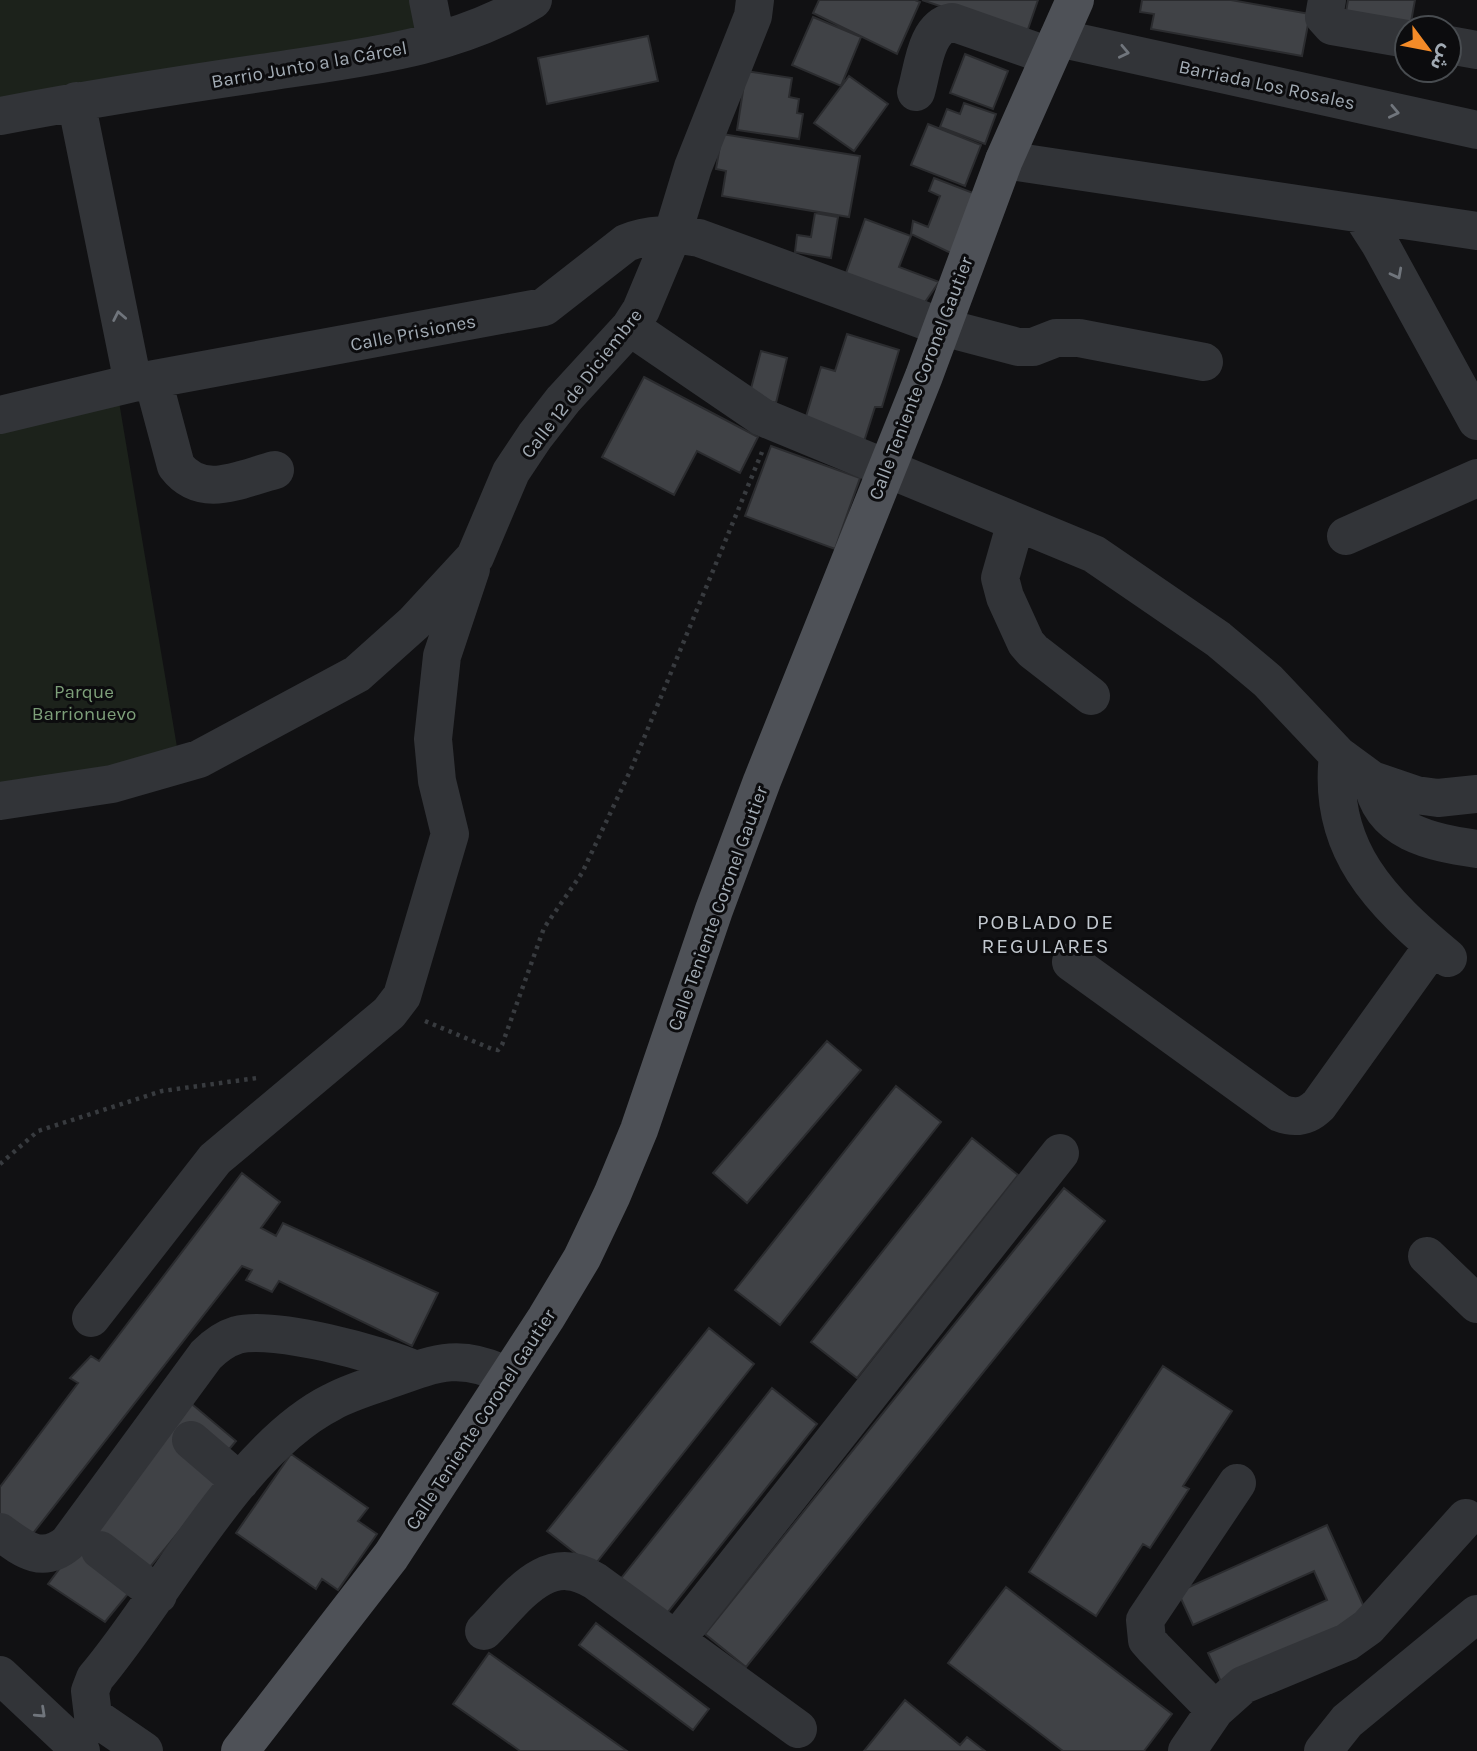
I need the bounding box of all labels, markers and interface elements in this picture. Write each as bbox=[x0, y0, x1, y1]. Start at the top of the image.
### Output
north arrow bbox=[1393, 14, 1463, 84]
street label: Barrio Junto a la Cárcel bbox=[210, 37, 409, 93]
text: ش bbox=[1425, 41, 1458, 74]
one-way arrow bbox=[1118, 44, 1130, 59]
street label: Barriada Los Rosales bbox=[1177, 56, 1357, 114]
one-way arrow bbox=[1388, 103, 1400, 118]
street label: Calle Teniente Coronel Gautier bbox=[864, 254, 978, 503]
one-way arrow bbox=[1389, 267, 1402, 280]
street label: Calle 12 de Diciembre bbox=[517, 305, 647, 463]
one-way arrow bbox=[112, 310, 127, 322]
street label: Calle Prisiones bbox=[349, 310, 478, 356]
park label: Parque Barrionuevo bbox=[32, 681, 136, 725]
street label: Calle Teniente Coronel Gautier bbox=[663, 783, 773, 1034]
district label: POBLADO DE REGULARES bbox=[977, 910, 1115, 958]
street label: Calle Teniente Coronel Gautier bbox=[401, 1305, 561, 1534]
one-way arrow bbox=[33, 1705, 46, 1717]

